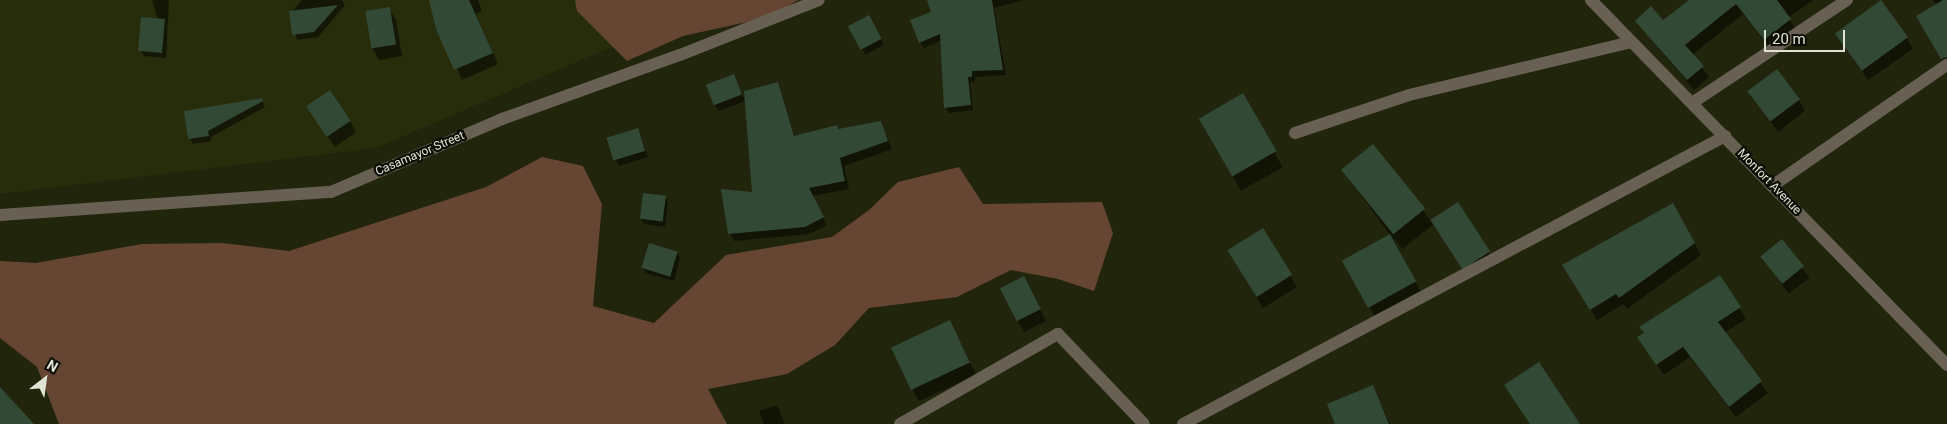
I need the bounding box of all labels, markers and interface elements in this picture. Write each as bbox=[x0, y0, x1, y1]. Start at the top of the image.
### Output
scale bar bbox=[1767, 20, 1848, 52]
text: 20 m bbox=[1772, 30, 1806, 48]
street label: Casamayor Street bbox=[373, 129, 467, 179]
street label: Monfort Avenue bbox=[1734, 146, 1804, 218]
north arrow bbox=[20, 354, 70, 404]
text: N bbox=[44, 357, 61, 375]

